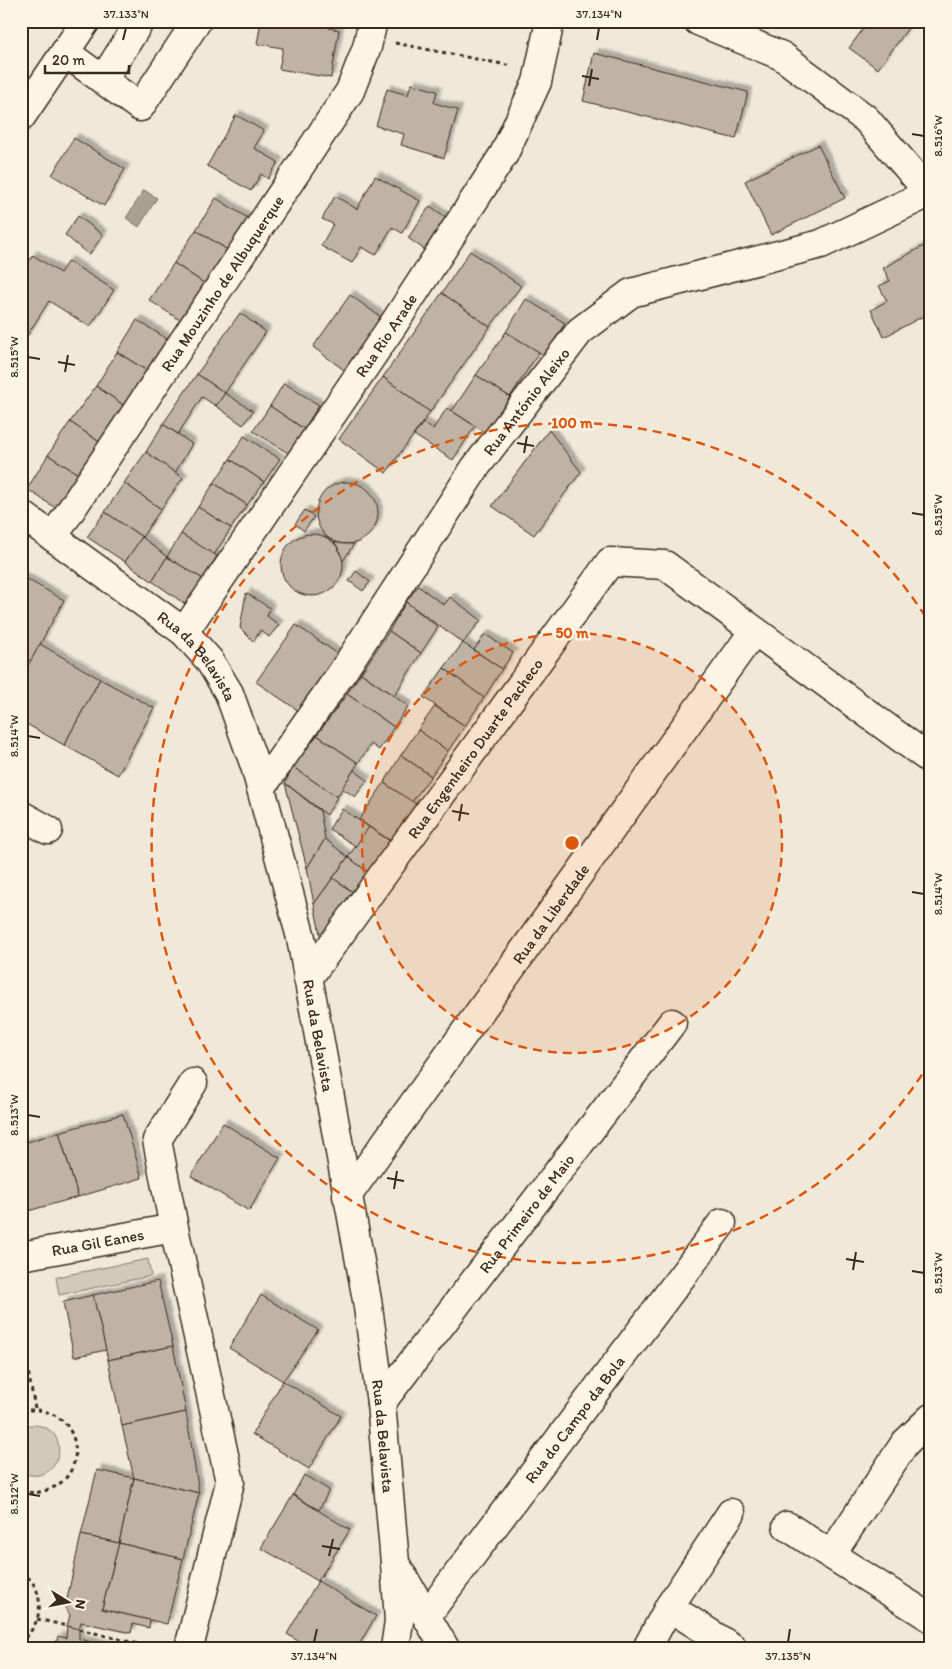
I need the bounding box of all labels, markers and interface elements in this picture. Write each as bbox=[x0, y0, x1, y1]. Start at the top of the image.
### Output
text: 37.133°N bbox=[103, 7, 149, 21]
text: 37.134°N bbox=[576, 7, 622, 21]
scale bar bbox=[45, 42, 129, 74]
text: 20 m bbox=[52, 51, 86, 69]
text: 8.516°W bbox=[931, 115, 945, 157]
street label: Rua Mouzinho de Albuquerque bbox=[157, 191, 288, 375]
street label: Rua Rio Arade bbox=[351, 289, 421, 380]
text: 8.515°W bbox=[7, 336, 21, 378]
street label: Rua António Aleixo bbox=[479, 344, 573, 459]
text: 100 m bbox=[551, 414, 593, 432]
text: 8.515°W bbox=[931, 494, 945, 536]
street label: Rua da Belavista bbox=[154, 607, 241, 704]
text: 50 m bbox=[555, 624, 589, 642]
street label: Rua Engenheiro Duarte Pacheco bbox=[403, 654, 547, 842]
text: 8.514°W bbox=[7, 715, 21, 757]
centre of rings bbox=[563, 834, 581, 852]
street label: Rua da Liberdade bbox=[508, 860, 593, 967]
text: 8.514°W bbox=[931, 873, 945, 915]
street label: Rua da Belavista bbox=[299, 978, 338, 1094]
text: 8.513°W bbox=[7, 1094, 21, 1136]
street label: Rua Primeiro de Maio bbox=[475, 1150, 578, 1277]
street label: Rua Gil Eanes bbox=[50, 1224, 146, 1260]
text: 8.513°W bbox=[931, 1252, 945, 1294]
street label: Rua do Campo da Bola bbox=[520, 1352, 628, 1487]
street label: Rua da Belavista bbox=[368, 1378, 398, 1494]
text: 8.512°W bbox=[7, 1473, 21, 1515]
north arrow bbox=[42, 1576, 92, 1626]
text: N bbox=[71, 1598, 90, 1610]
text: 37.134°N bbox=[291, 1649, 337, 1663]
text: 37.135°N bbox=[765, 1649, 811, 1663]

